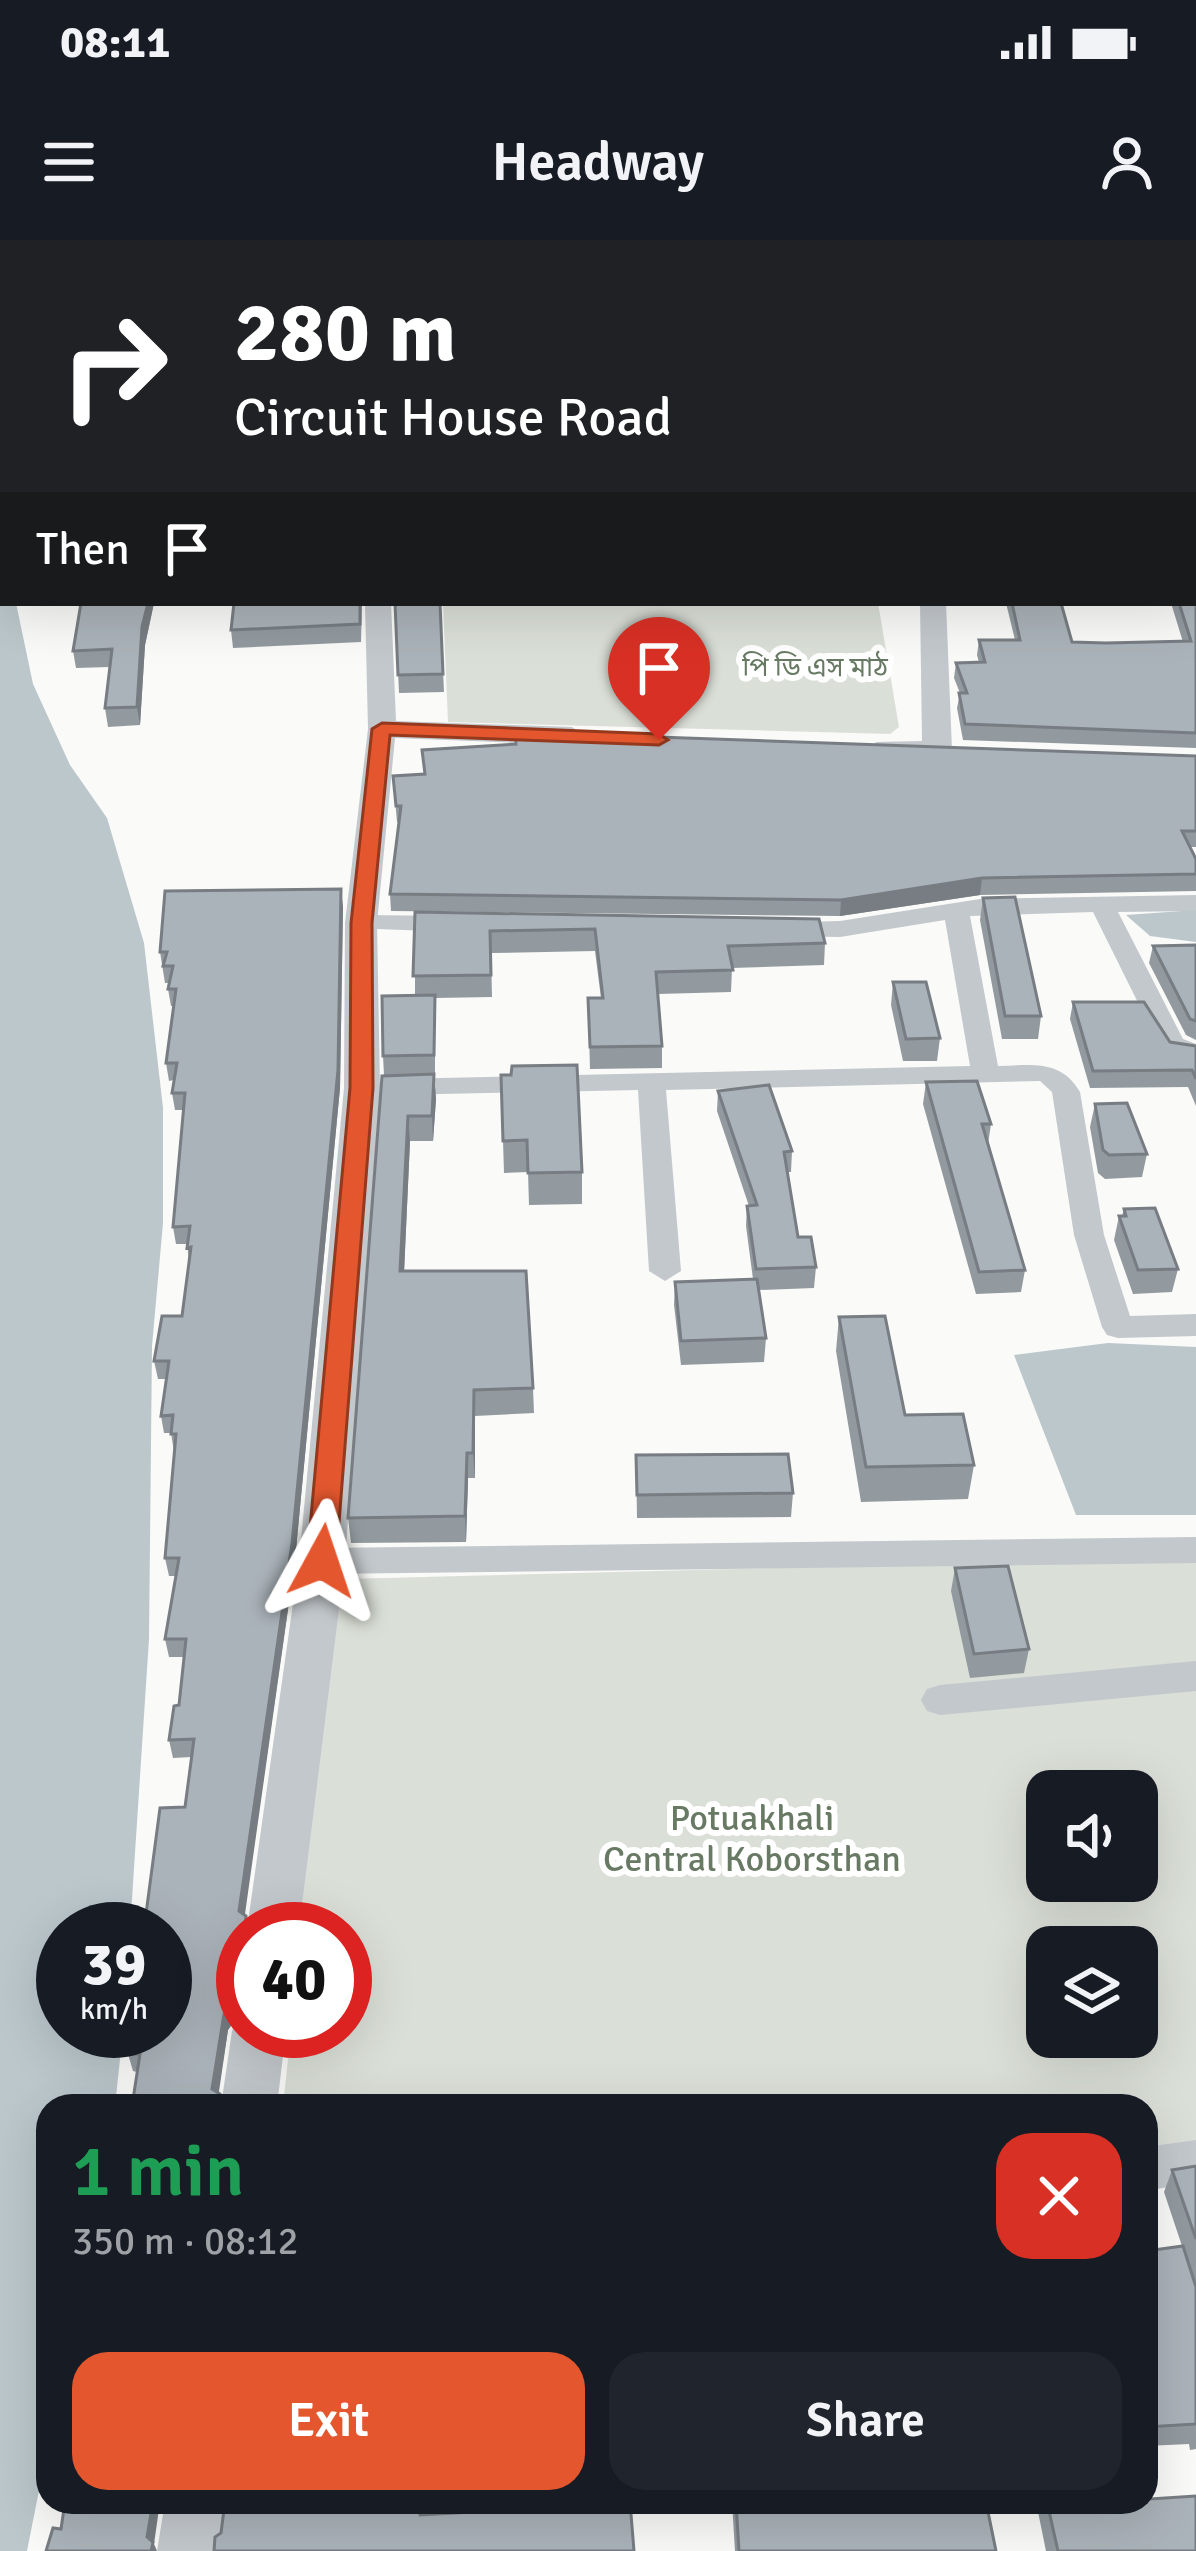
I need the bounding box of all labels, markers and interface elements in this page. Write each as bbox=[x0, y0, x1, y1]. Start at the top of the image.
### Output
text: 08:11 bbox=[60, 15, 170, 70]
icon: menu bbox=[36, 129, 102, 195]
text: Headway bbox=[492, 129, 704, 196]
icon: person bbox=[1094, 129, 1160, 195]
text: 280 m bbox=[234, 281, 456, 385]
icon: right bbox=[36, 288, 192, 444]
text: Circuit House Road bbox=[234, 384, 672, 451]
icon: arrive bbox=[154, 516, 220, 582]
text: Then bbox=[36, 522, 130, 577]
pin bbox=[608, 617, 710, 740]
icon: arrive bbox=[626, 635, 692, 701]
park label: পি ডি এস মাঠ bbox=[741, 650, 888, 684]
position arrow bbox=[259, 1498, 385, 1624]
map controls bbox=[1026, 1770, 1158, 2058]
button: sound bbox=[1026, 1770, 1158, 1902]
park label: Potuakhali Central Koborsthan bbox=[603, 1796, 901, 1882]
speed limit sign: 40 bbox=[216, 1902, 372, 2058]
button: layers bbox=[1026, 1926, 1158, 2058]
text: 39 bbox=[82, 1928, 146, 2002]
text: km/h bbox=[80, 1991, 148, 2028]
text: 1 min bbox=[72, 2127, 244, 2216]
button: close bbox=[996, 2133, 1122, 2259]
text: 350 m · 08:12 bbox=[72, 2217, 299, 2265]
button: Exit bbox=[72, 2352, 585, 2490]
button: Share bbox=[609, 2352, 1122, 2490]

